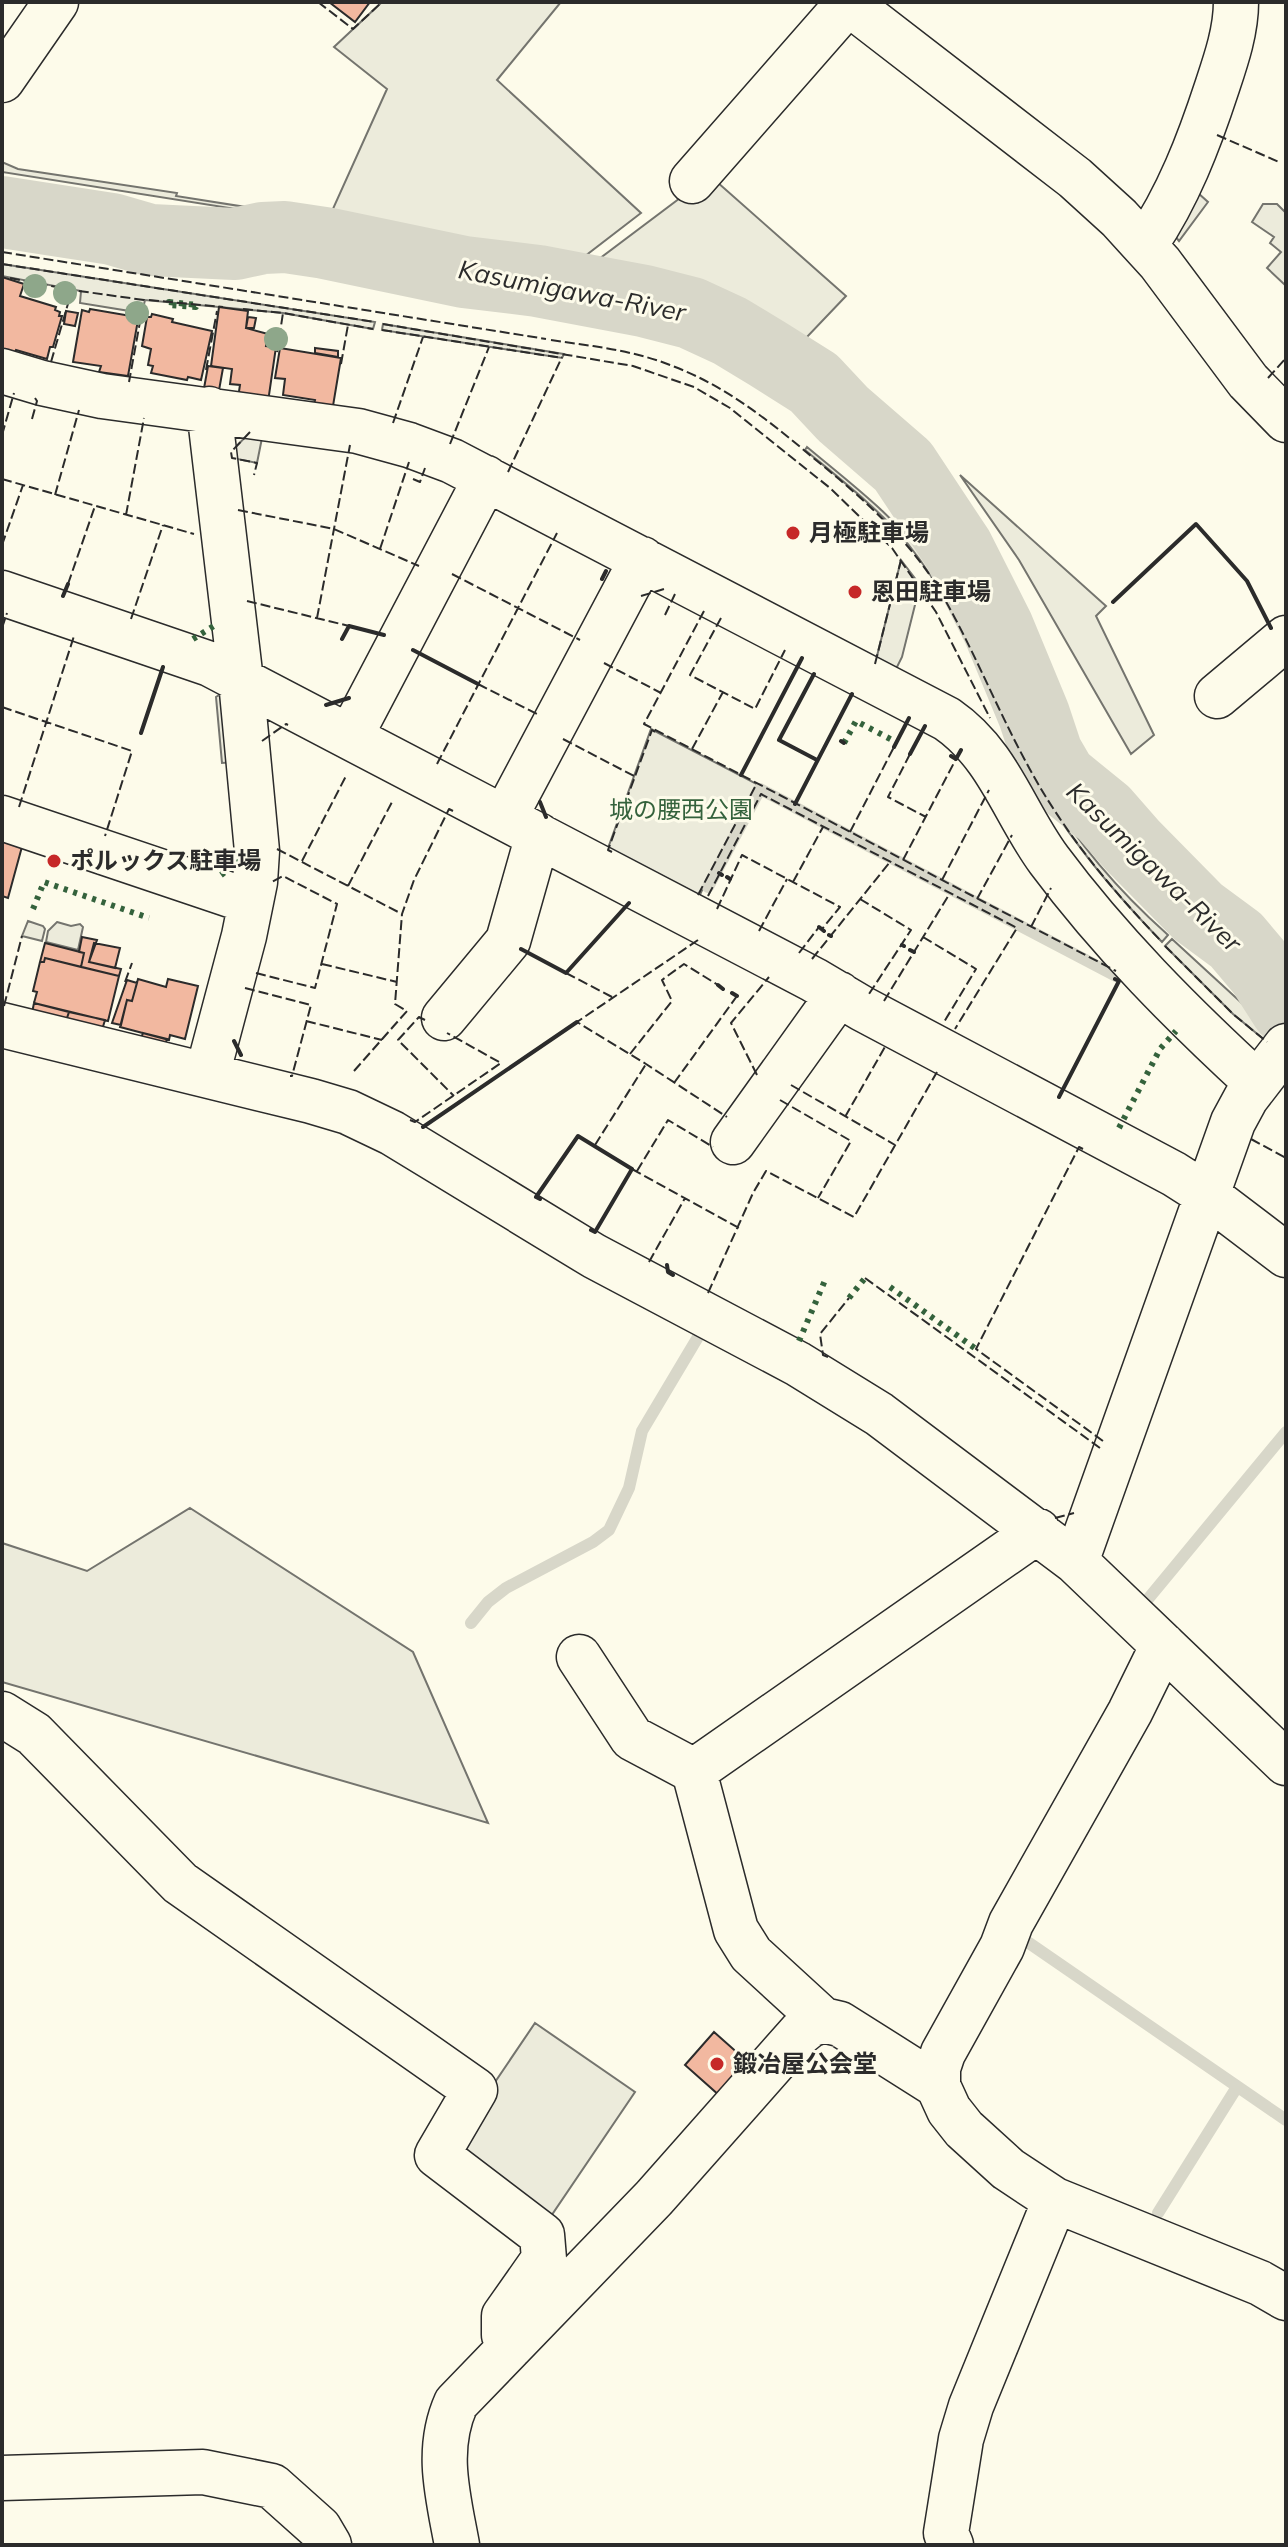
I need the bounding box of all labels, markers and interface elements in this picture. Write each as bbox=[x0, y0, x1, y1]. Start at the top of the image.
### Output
water label: Kasumigawa-River bbox=[456, 252, 690, 329]
place label: 月極駐車場 bbox=[809, 517, 929, 547]
marker: 月極駐車場 bbox=[784, 524, 802, 542]
place label: 恩田駐車場 bbox=[871, 576, 991, 606]
marker: 恩田駐車場 bbox=[846, 583, 864, 601]
water label: Kasumigawa-River bbox=[1060, 775, 1250, 960]
park label: 城の腰西公園 bbox=[609, 794, 753, 824]
place label: ポルックス駐車場 bbox=[70, 845, 261, 875]
marker: ポルックス駐車場 bbox=[45, 852, 63, 870]
place label: 鍛冶屋公会堂 bbox=[733, 2048, 877, 2078]
marker: 鍛冶屋公会堂 bbox=[708, 2055, 726, 2073]

